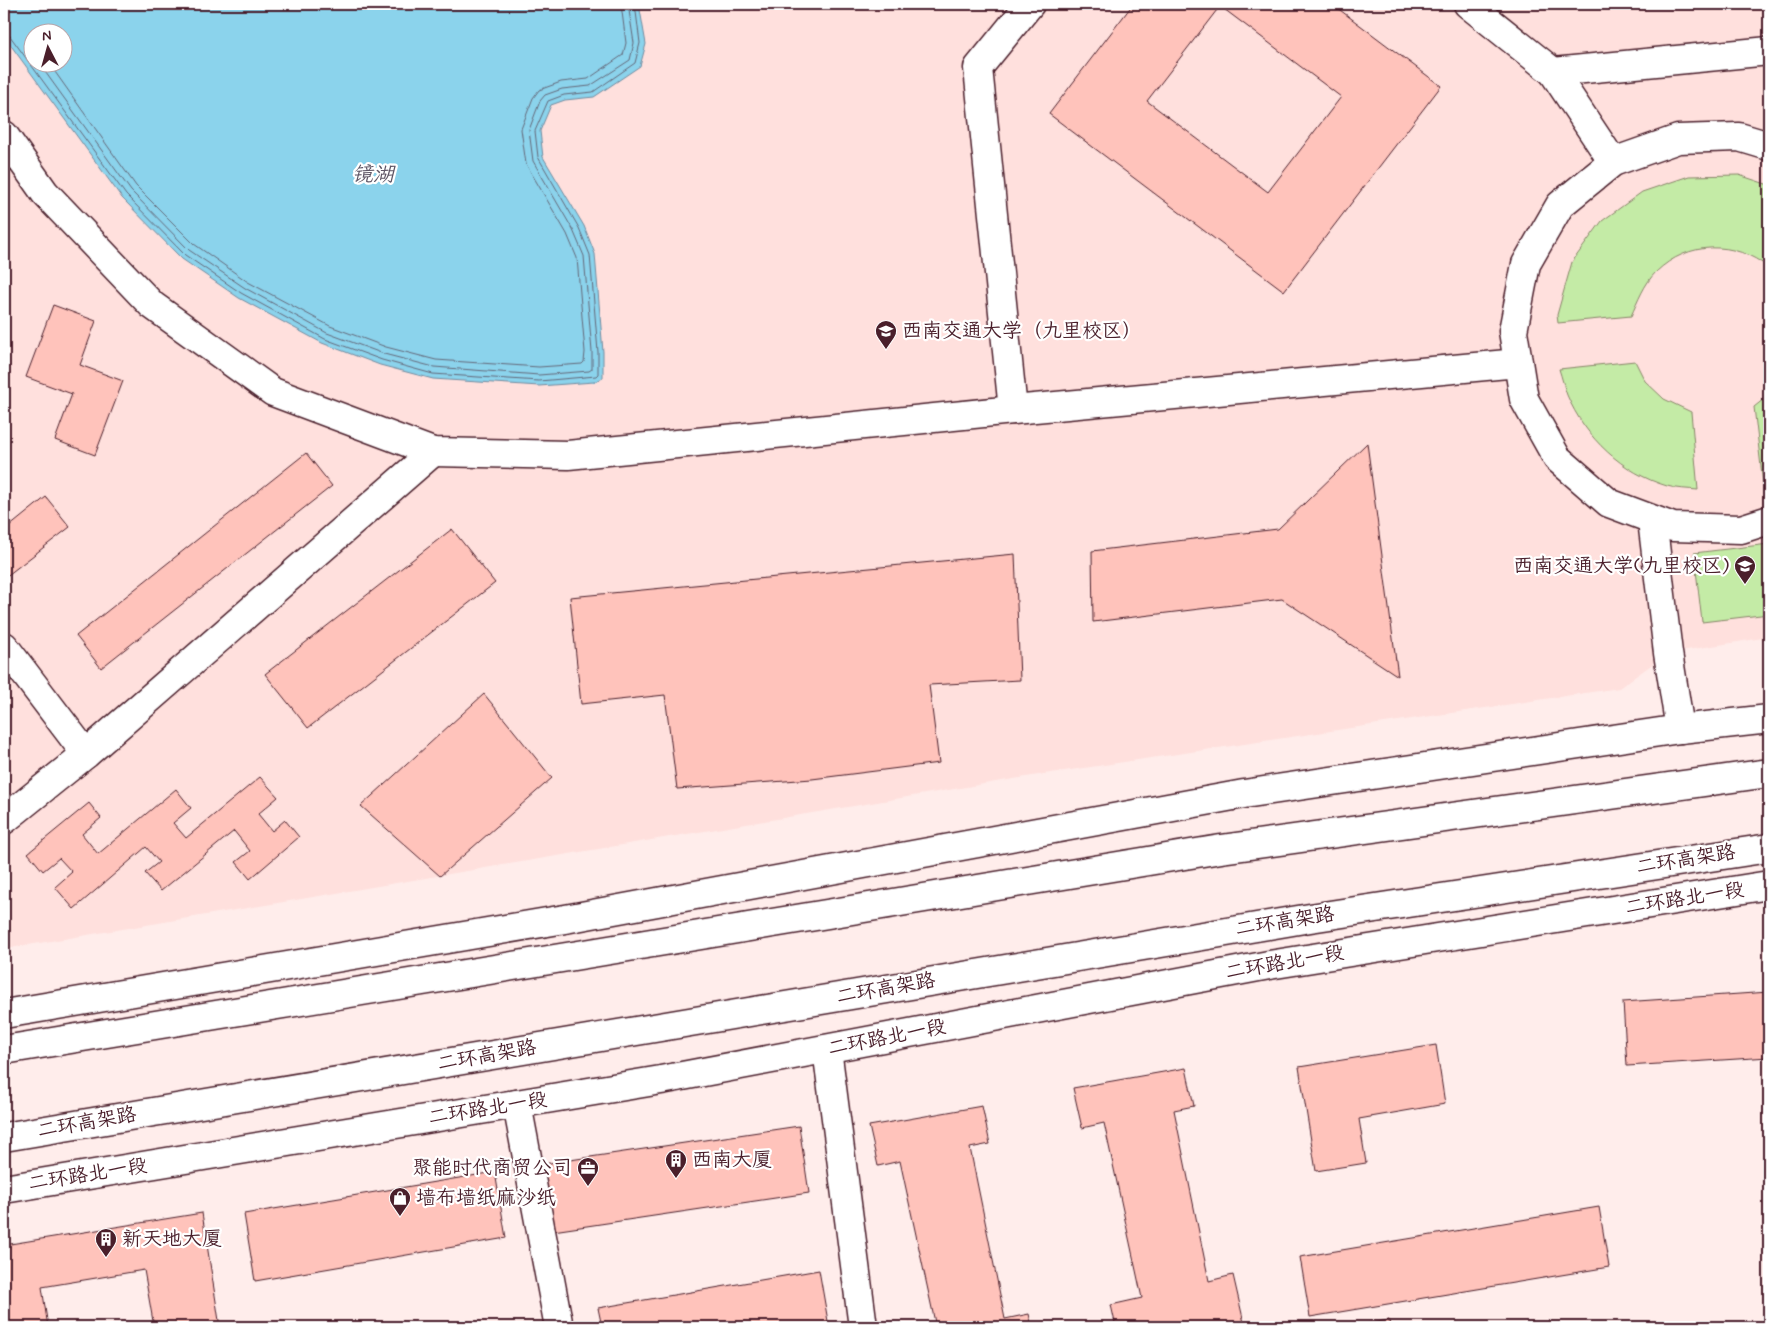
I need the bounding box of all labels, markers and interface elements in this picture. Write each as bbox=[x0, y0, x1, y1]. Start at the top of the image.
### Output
north arrow bbox=[22, 22, 72, 72]
text: N bbox=[41, 27, 52, 46]
water label: 镜湖 bbox=[352, 161, 396, 189]
place label: 西南交通大学（九里校区） bbox=[902, 318, 1142, 345]
school or university icon: 西南交通大学（九里校区） bbox=[874, 319, 898, 350]
place label: 西南交通大学(九里校区) bbox=[1513, 553, 1729, 580]
school or university icon: 西南交通大学(九里校区) bbox=[1733, 554, 1757, 585]
street label: 二环高架路 bbox=[1635, 839, 1738, 881]
street label: 二环路北一段 bbox=[1624, 876, 1746, 922]
street label: 二环高架路 bbox=[1234, 901, 1337, 943]
street label: 二环路北一段 bbox=[1224, 939, 1346, 987]
street label: 二环高架路 bbox=[834, 967, 939, 1011]
street label: 二环路北一段 bbox=[826, 1013, 948, 1063]
street label: 二环高架路 bbox=[435, 1034, 540, 1078]
street label: 二环路北一段 bbox=[427, 1086, 549, 1132]
street label: 二环高架路 bbox=[35, 1101, 140, 1145]
place label: 西南大厦 bbox=[692, 1147, 772, 1174]
building icon: 西南大厦 bbox=[664, 1148, 688, 1179]
street label: 二环路北一段 bbox=[27, 1152, 149, 1198]
place label: 聚能时代商贸公司 bbox=[412, 1155, 572, 1182]
office icon: 聚能时代商贸公司 bbox=[576, 1156, 600, 1187]
place label: 墙布墙纸麻沙纸 bbox=[416, 1185, 556, 1212]
shop icon: 墙布墙纸麻沙纸 bbox=[388, 1186, 412, 1217]
place label: 新天地大厦 bbox=[122, 1226, 222, 1253]
building icon: 新天地大厦 bbox=[94, 1227, 118, 1258]

